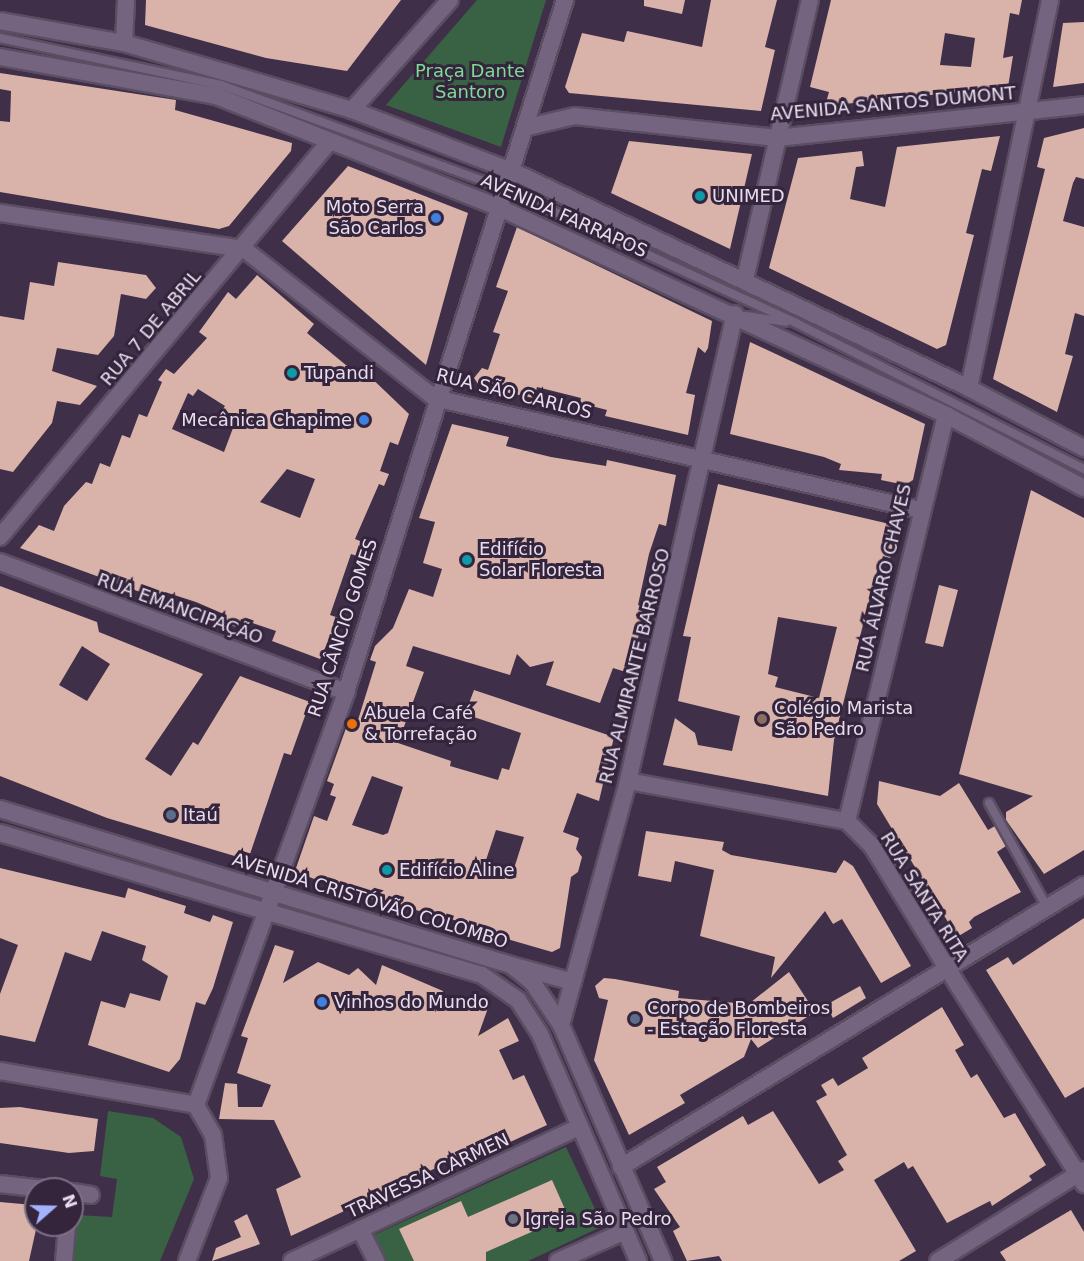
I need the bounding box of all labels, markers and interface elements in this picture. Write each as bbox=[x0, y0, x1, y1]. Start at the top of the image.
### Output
park label: Praça Dante Santoro bbox=[415, 61, 525, 104]
street label: AVENIDA SANTOS DUMONT bbox=[769, 83, 1017, 125]
street label: AVENIDA FARRAPOS bbox=[478, 170, 650, 262]
place label: UNIMED bbox=[712, 185, 785, 207]
marker: UNIMED bbox=[693, 189, 707, 203]
place label: Moto Serra São Carlos bbox=[326, 197, 424, 240]
marker: Moto Serra São Carlos bbox=[429, 211, 443, 225]
street label: RUA 7 DE ABRIL bbox=[96, 266, 206, 390]
place label: Tupandi bbox=[304, 362, 374, 384]
street label: RUA SÃO CARLOS bbox=[434, 364, 594, 424]
marker: Tupandi bbox=[285, 366, 299, 380]
place label: Mecânica Chapime bbox=[181, 409, 352, 431]
marker: Mecânica Chapime bbox=[357, 413, 371, 427]
street label: RUA ÁLVARO CHAVES bbox=[852, 482, 916, 674]
street label: RUA CÂNCIO GOMES bbox=[304, 536, 382, 720]
place label: Edifício Solar Floresta bbox=[479, 539, 603, 582]
street label: RUA ALMIRANTE BARROSO bbox=[595, 546, 675, 786]
marker: Edifício Solar Floresta bbox=[460, 553, 474, 567]
street label: RUA EMANCIPAÇÃO bbox=[94, 569, 266, 649]
place label: Colégio Marista São Pedro bbox=[774, 698, 913, 740]
place label: Abuela Café & Torrefação bbox=[364, 703, 477, 746]
marker: Colégio Marista São Pedro bbox=[755, 712, 769, 726]
marker: Abuela Café & Torrefação bbox=[345, 717, 359, 731]
place label: Itaú bbox=[183, 804, 218, 826]
marker: Itaú bbox=[164, 808, 178, 822]
street label: RUA SANTA RITA bbox=[875, 828, 973, 966]
street label: AVENIDA CRISTÓVÃO COLOMBO bbox=[230, 849, 510, 953]
place label: Edifício Aline bbox=[399, 859, 515, 881]
marker: Edifício Aline bbox=[380, 863, 394, 877]
place label: Vinhos do Mundo bbox=[334, 991, 489, 1013]
marker: Vinhos do Mundo bbox=[315, 995, 329, 1009]
place label: Corpo de Bombeiros - Estação Floresta bbox=[647, 998, 830, 1040]
marker: Corpo de Bombeiros - Estação Floresta bbox=[628, 1012, 642, 1026]
street label: TRAVESSA CARMEN bbox=[343, 1129, 513, 1223]
north arrow bbox=[24, 1177, 84, 1237]
text: N bbox=[58, 1192, 81, 1211]
place label: Igreja São Pedro bbox=[525, 1208, 671, 1230]
marker: Igreja São Pedro bbox=[506, 1212, 520, 1226]

